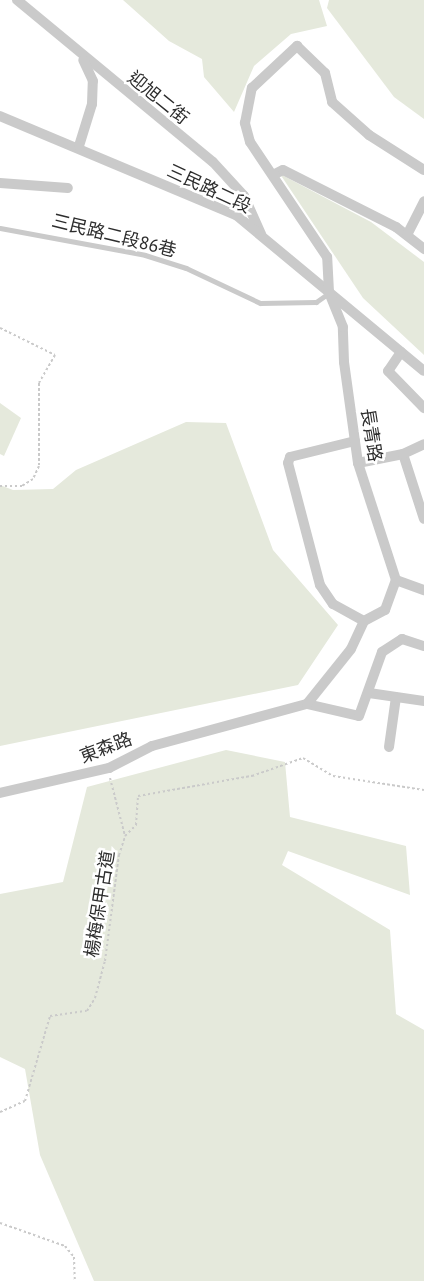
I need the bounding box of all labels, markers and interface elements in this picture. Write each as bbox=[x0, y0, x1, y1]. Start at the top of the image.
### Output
street label: 迎旭二街 bbox=[123, 67, 193, 129]
street label: 三民路二段 bbox=[164, 160, 254, 218]
street label: 三民路二段86巷 bbox=[49, 210, 179, 262]
street label: 長青路 bbox=[356, 407, 386, 463]
street label: 東森路 bbox=[77, 728, 135, 768]
street label: 楊梅保甲古道 bbox=[81, 849, 119, 959]

